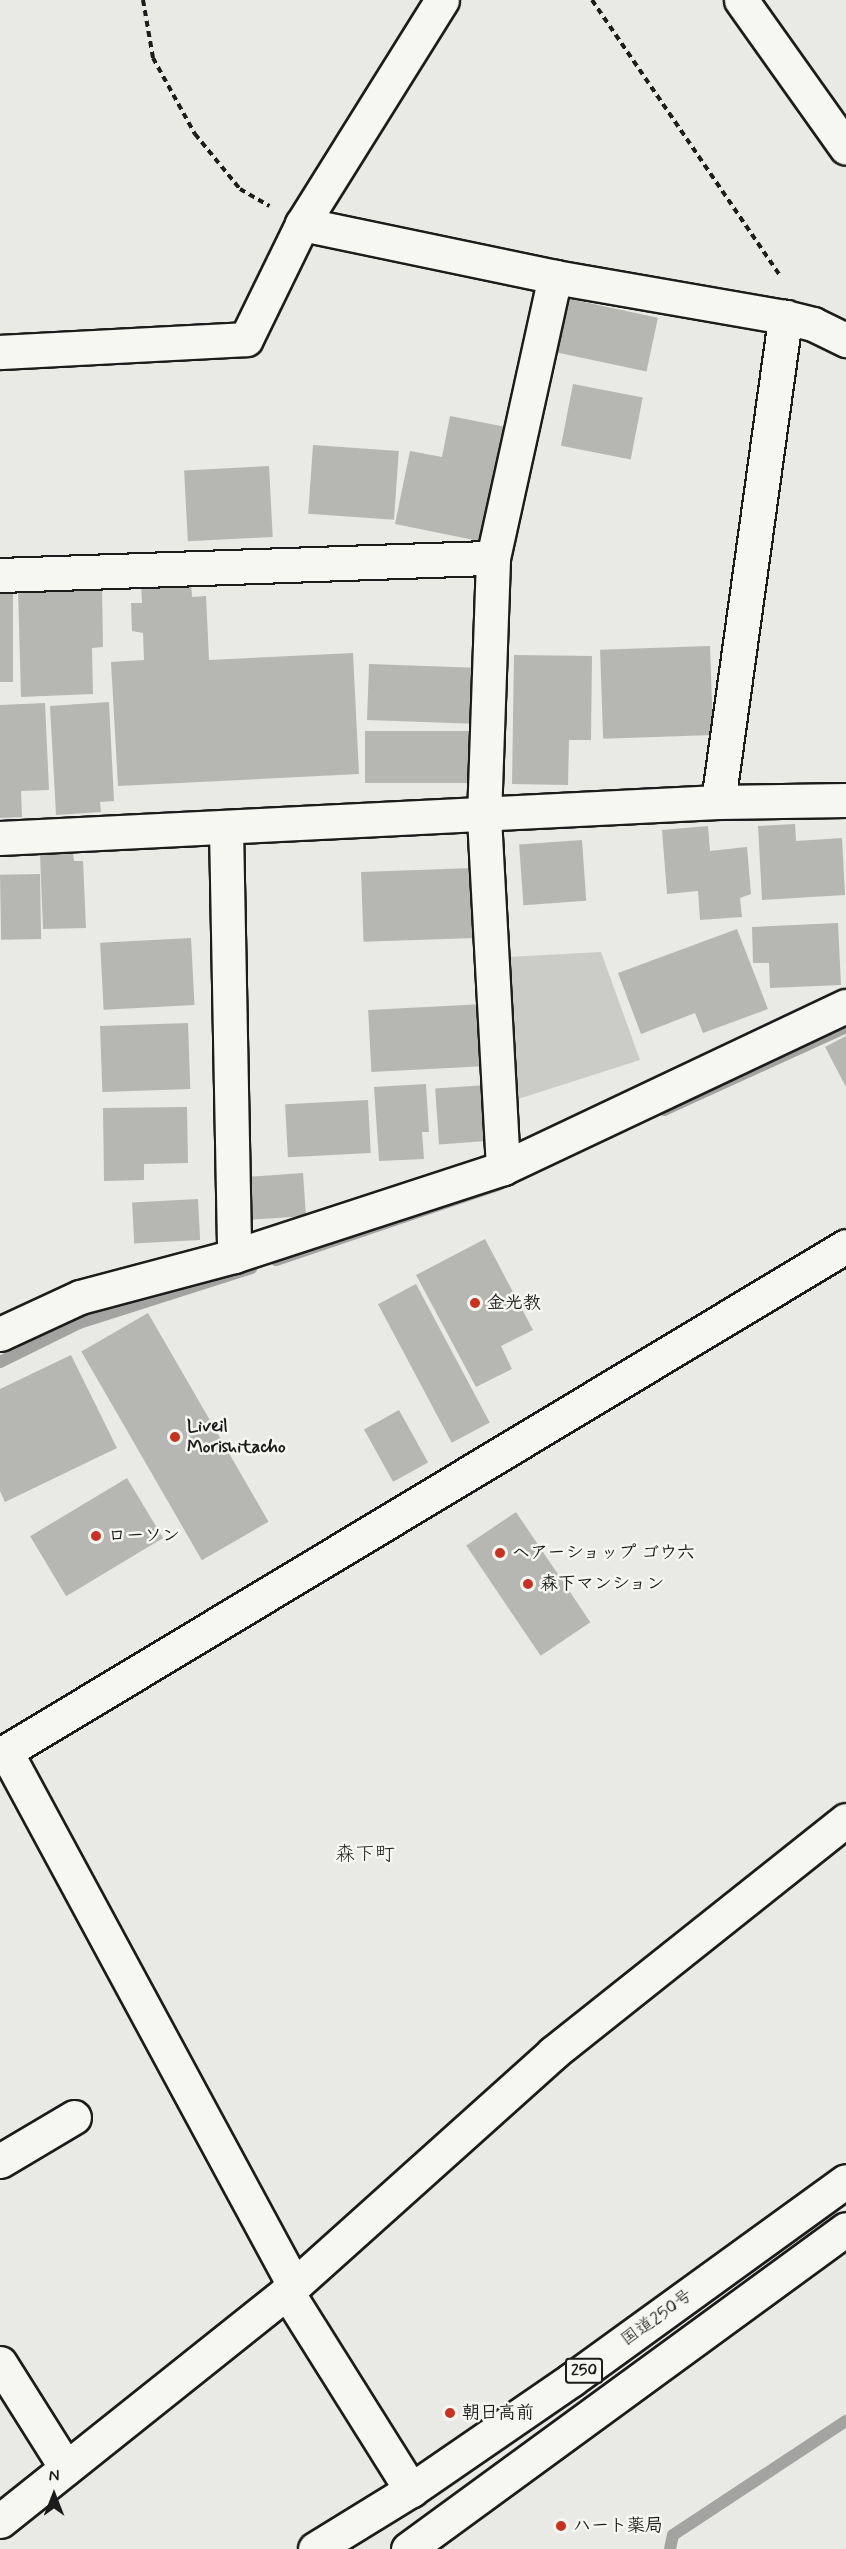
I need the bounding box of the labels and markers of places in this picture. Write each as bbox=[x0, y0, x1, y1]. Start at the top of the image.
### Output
place label: 金光教 bbox=[487, 1292, 541, 1314]
marker: 金光教 bbox=[468, 1296, 482, 1310]
place label: Liveil Morishitacho bbox=[187, 1416, 286, 1458]
marker: Liveil Morishitacho bbox=[168, 1430, 182, 1444]
place label: ローソン bbox=[108, 1525, 180, 1547]
marker: ローソン bbox=[89, 1529, 103, 1543]
place label: ヘアーショップ ゴウ六 bbox=[512, 1542, 696, 1564]
marker: ヘアーショップ ゴウ六 bbox=[493, 1546, 507, 1560]
place label: 森下マンション bbox=[540, 1573, 666, 1595]
marker: 森下マンション bbox=[521, 1577, 535, 1591]
place label: 朝日高前 bbox=[462, 2402, 534, 2424]
marker: 朝日高前 bbox=[443, 2406, 457, 2420]
place label: ハート薬局 bbox=[573, 2515, 663, 2537]
marker: ハート薬局 bbox=[554, 2519, 568, 2533]

